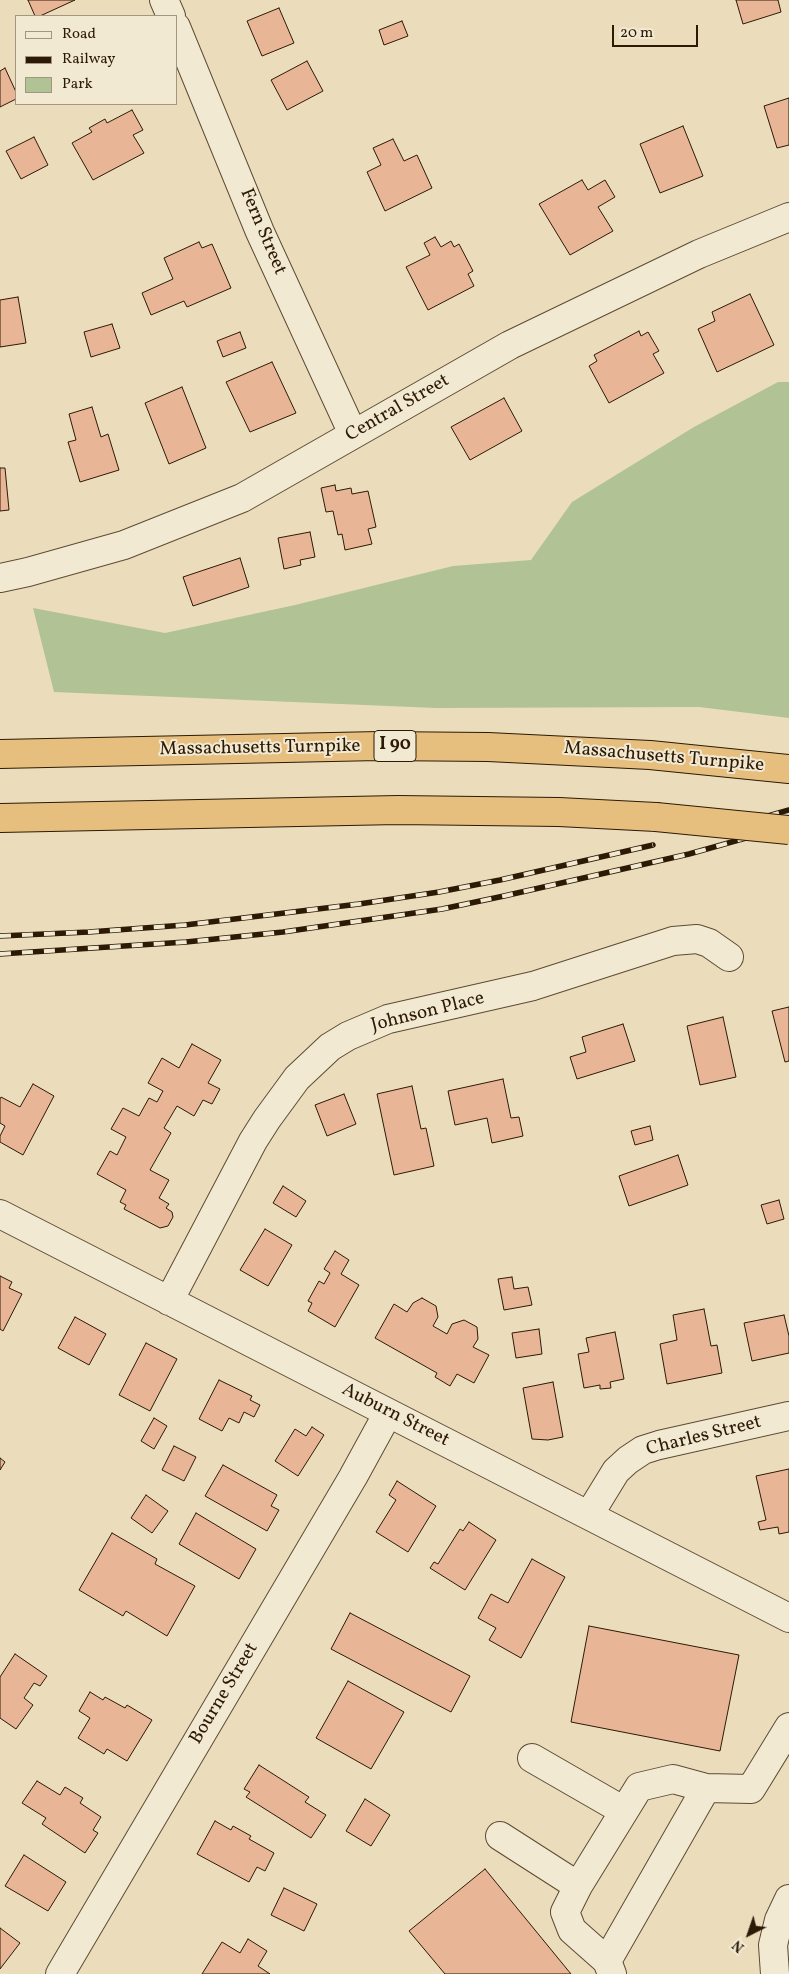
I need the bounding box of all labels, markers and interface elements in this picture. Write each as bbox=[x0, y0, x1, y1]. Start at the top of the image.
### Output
legend bbox=[15, 15, 178, 105]
scale bar bbox=[614, 15, 700, 47]
text: 20 m bbox=[620, 23, 653, 44]
text: Road bbox=[62, 24, 96, 45]
text: Railway bbox=[62, 49, 115, 70]
text: Park bbox=[62, 74, 93, 95]
street label: Fern Street bbox=[234, 185, 290, 279]
street label: Central Street bbox=[342, 370, 454, 448]
road number: I 90 bbox=[374, 730, 416, 761]
street label: Massachusetts Turnpike bbox=[159, 736, 361, 762]
street label: Massachusetts Turnpike bbox=[563, 738, 765, 778]
street label: Johnson Place bbox=[369, 988, 487, 1038]
street label: Auburn Street bbox=[337, 1379, 453, 1453]
street label: Charles Street bbox=[644, 1412, 764, 1462]
street label: Bourne Street bbox=[186, 1639, 264, 1749]
north arrow bbox=[724, 1909, 774, 1959]
text: N bbox=[729, 1935, 749, 1956]

